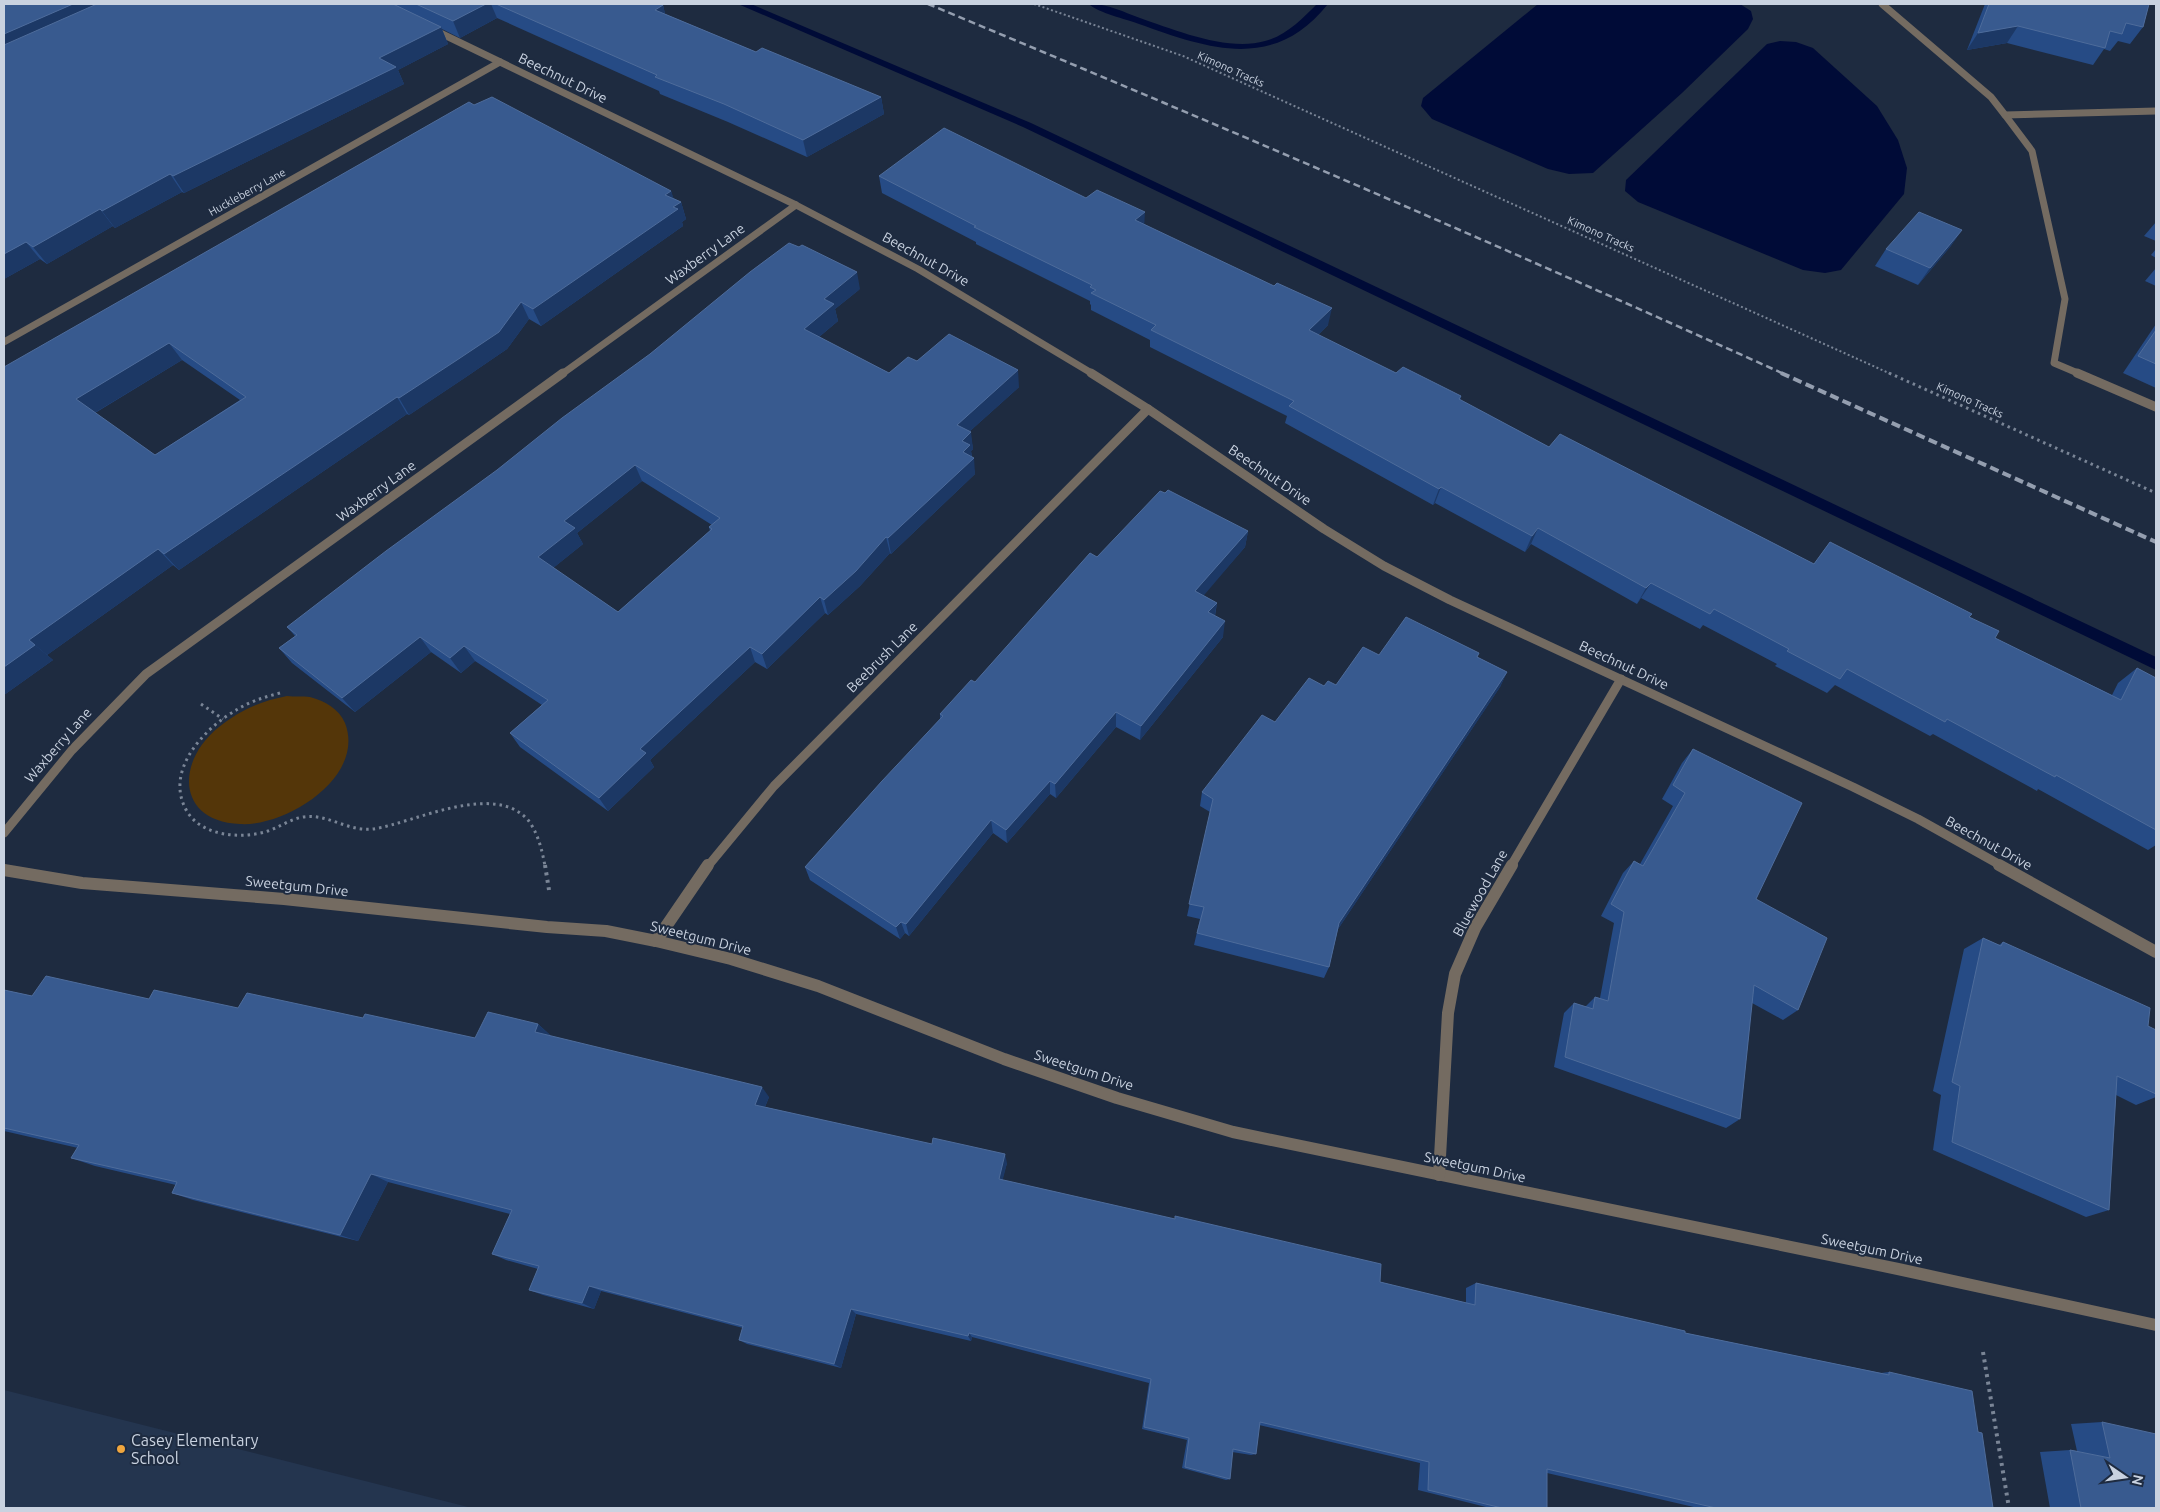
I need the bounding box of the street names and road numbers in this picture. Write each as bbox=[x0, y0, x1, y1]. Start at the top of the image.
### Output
street label: Kimono Tracks bbox=[1196, 49, 1266, 89]
street label: Beechnut Drive bbox=[516, 50, 610, 106]
street label: Huckleberry Lane bbox=[206, 166, 288, 218]
street label: Kimono Tracks bbox=[1566, 214, 1636, 254]
street label: Waxberry Lane bbox=[662, 220, 748, 288]
street label: Beechnut Drive bbox=[880, 229, 972, 289]
street label: Kimono Tracks bbox=[1935, 380, 2005, 420]
street label: Beechnut Drive bbox=[1225, 441, 1315, 509]
street label: Waxberry Lane bbox=[333, 457, 419, 525]
street label: Beebrush Lane bbox=[843, 618, 921, 696]
street label: Beechnut Drive bbox=[1577, 637, 1671, 693]
street label: Waxberry Lane bbox=[21, 704, 95, 786]
street label: Beechnut Drive bbox=[1943, 813, 2035, 873]
street label: Bluewood Lane bbox=[1449, 847, 1511, 939]
street label: Sweetgum Drive bbox=[245, 873, 349, 899]
street label: Sweetgum Drive bbox=[649, 918, 753, 958]
street label: Sweetgum Drive bbox=[1032, 1046, 1136, 1094]
street label: Sweetgum Drive bbox=[1423, 1148, 1527, 1186]
street label: Sweetgum Drive bbox=[1820, 1230, 1924, 1268]

